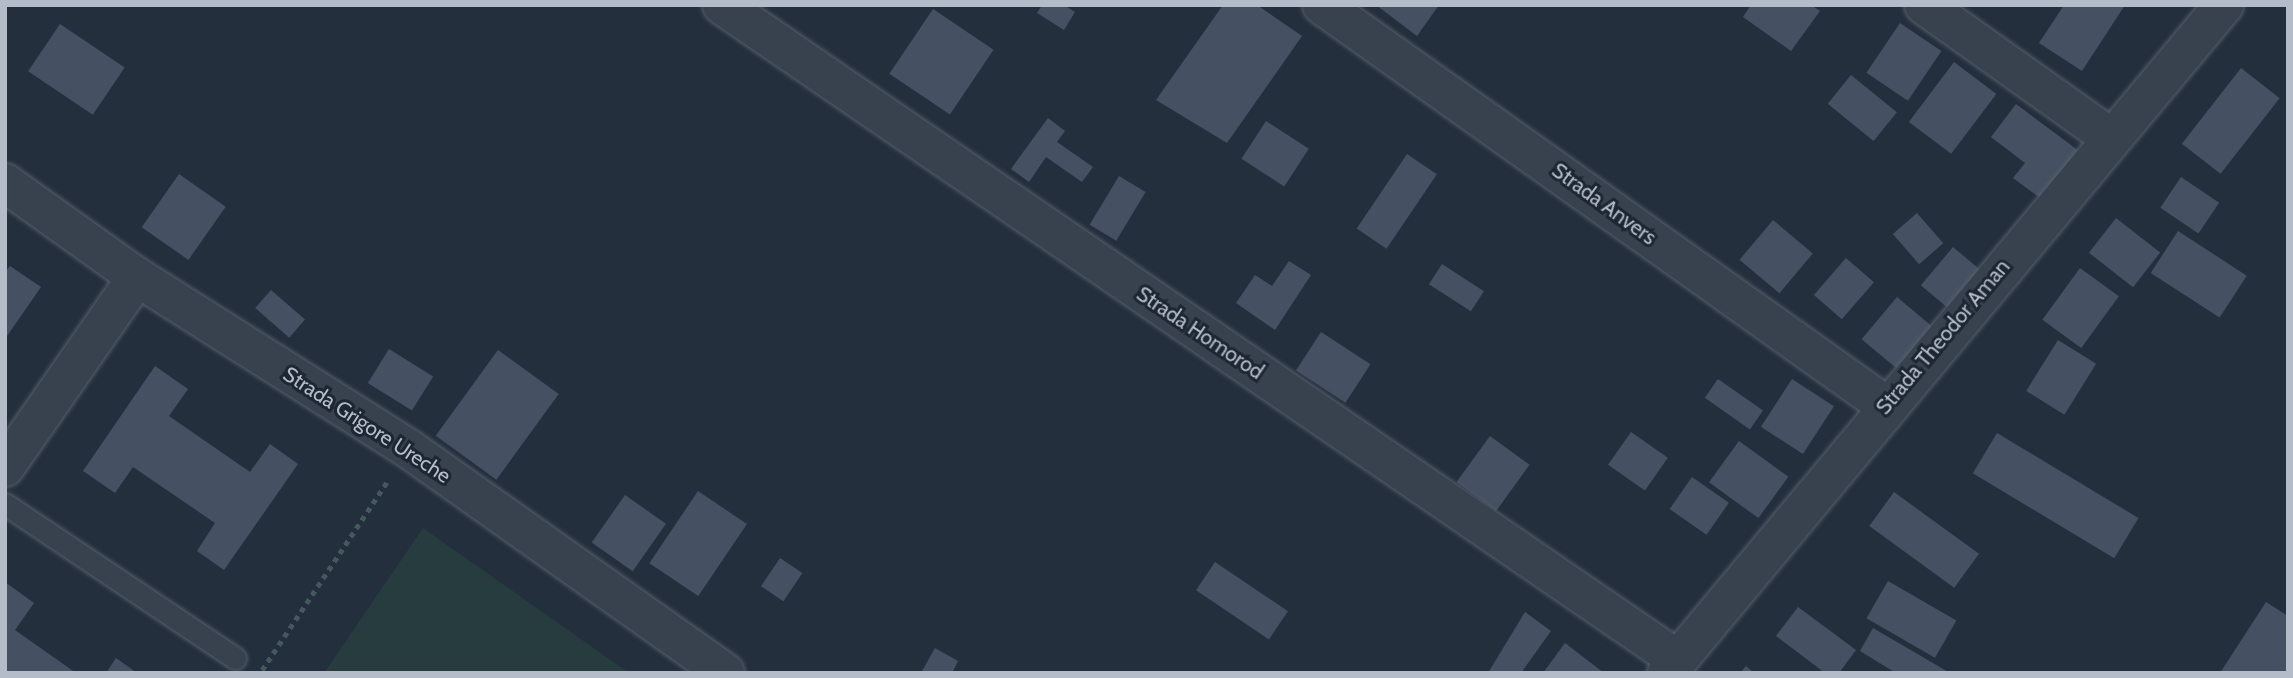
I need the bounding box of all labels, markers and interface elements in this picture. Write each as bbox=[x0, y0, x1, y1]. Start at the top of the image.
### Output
street label: Strada Anvers bbox=[1547, 158, 1661, 250]
street label: Strada Theodor Aman bbox=[1871, 254, 2015, 420]
street label: Strada Homorod bbox=[1132, 281, 1268, 385]
street label: Strada Grigore Ureche bbox=[279, 361, 455, 489]

